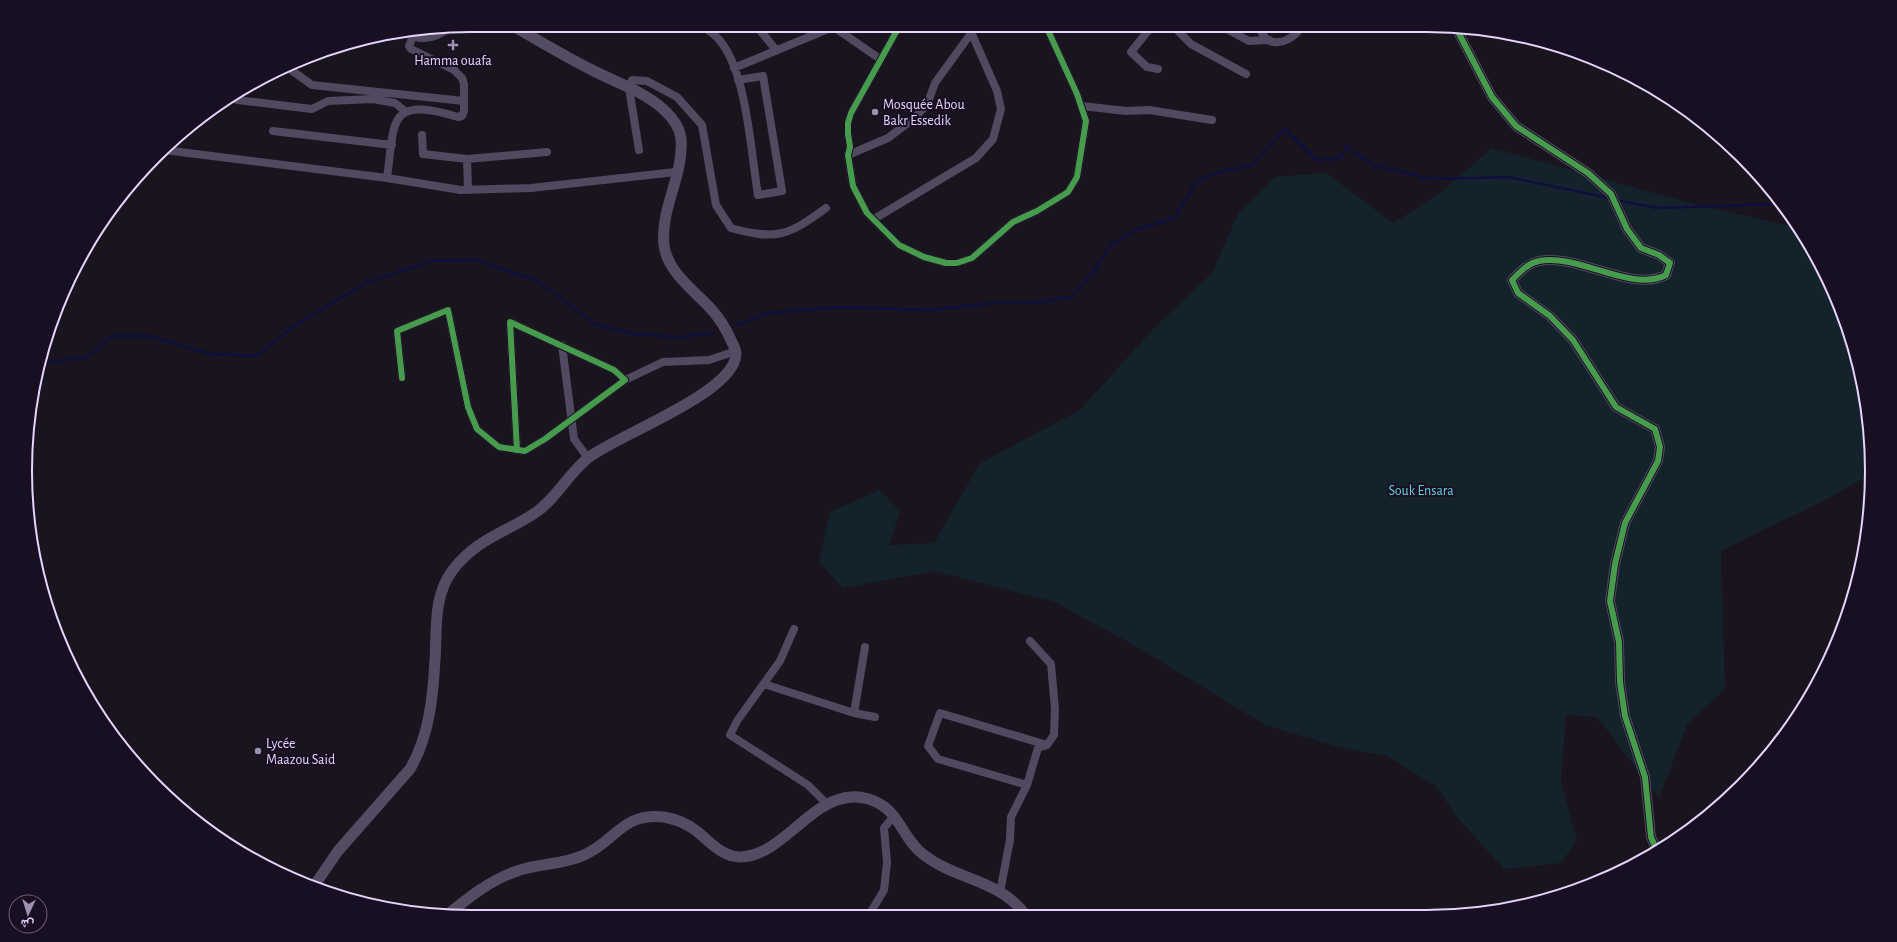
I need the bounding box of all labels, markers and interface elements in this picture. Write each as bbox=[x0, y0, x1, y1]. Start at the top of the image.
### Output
marker: Hamma ouafa bbox=[448, 40, 458, 50]
place label: Hamma ouafa bbox=[414, 54, 492, 68]
place label: Mosquée Abou Bakr Essedik bbox=[883, 98, 965, 128]
marker: Mosquée Abou Bakr Essedik bbox=[870, 107, 880, 117]
park label: Souk Ensara bbox=[1388, 484, 1454, 498]
place label: Lycée Maazou Said bbox=[266, 737, 335, 767]
marker: Lycée Maazou Said bbox=[253, 746, 263, 756]
north arrow bbox=[8, 894, 48, 934]
text: ش bbox=[20, 917, 34, 929]

